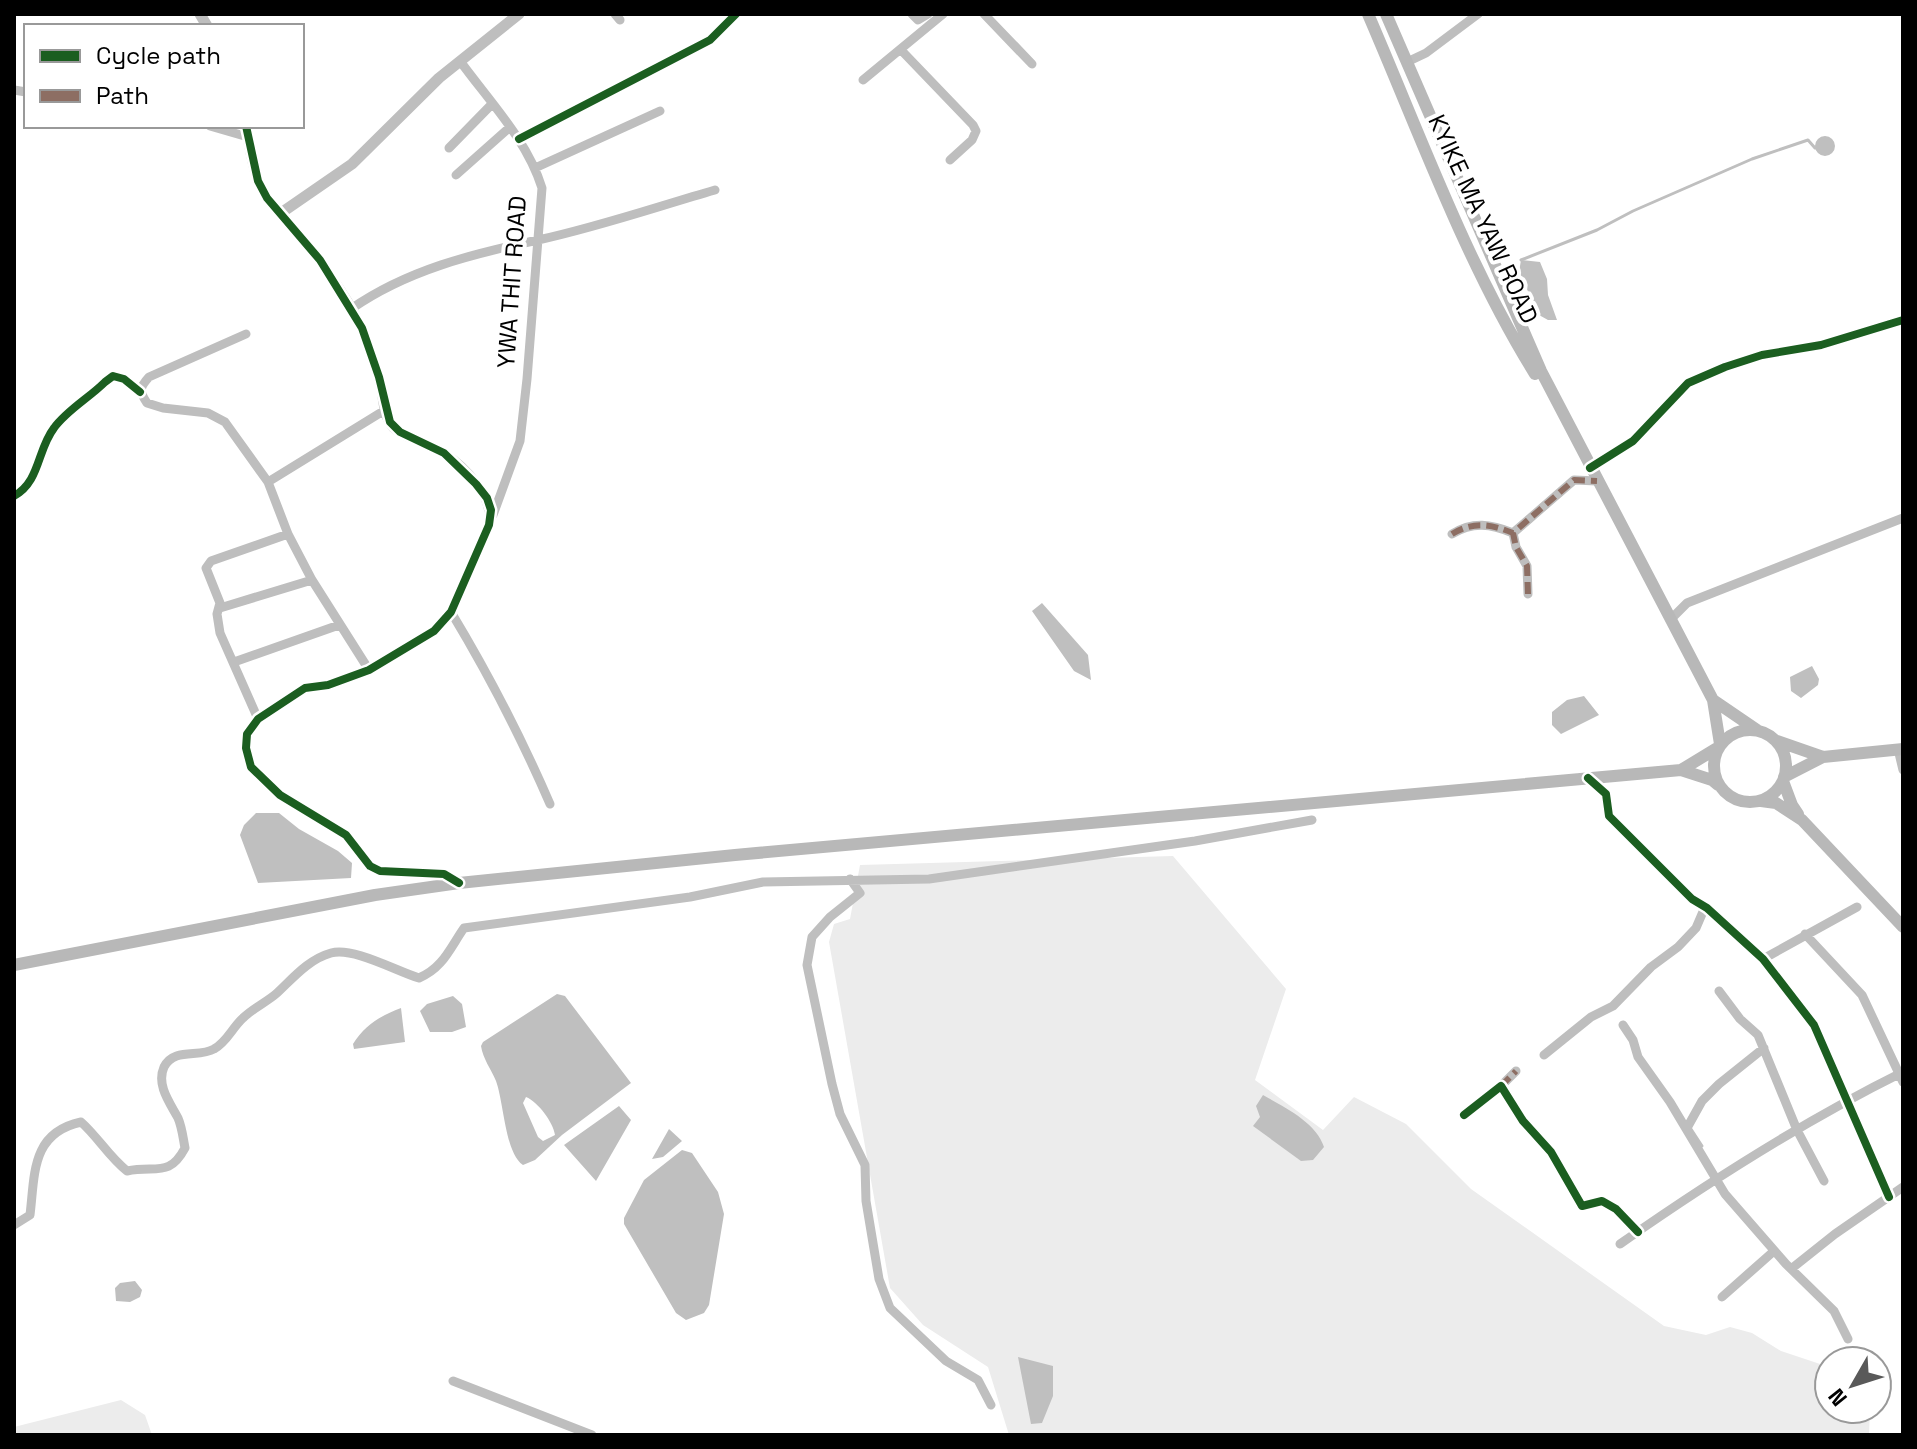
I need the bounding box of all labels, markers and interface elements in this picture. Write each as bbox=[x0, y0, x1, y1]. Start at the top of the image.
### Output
legend bbox=[24, 24, 304, 128]
text: Cycle path bbox=[96, 40, 221, 71]
text: Path bbox=[96, 80, 149, 111]
street label: KYIKE MA YAW ROAD bbox=[1421, 109, 1546, 328]
street label: YWA THIT ROAD bbox=[490, 195, 533, 369]
north arrow bbox=[1813, 1345, 1893, 1425]
text: N bbox=[1822, 1383, 1853, 1412]

